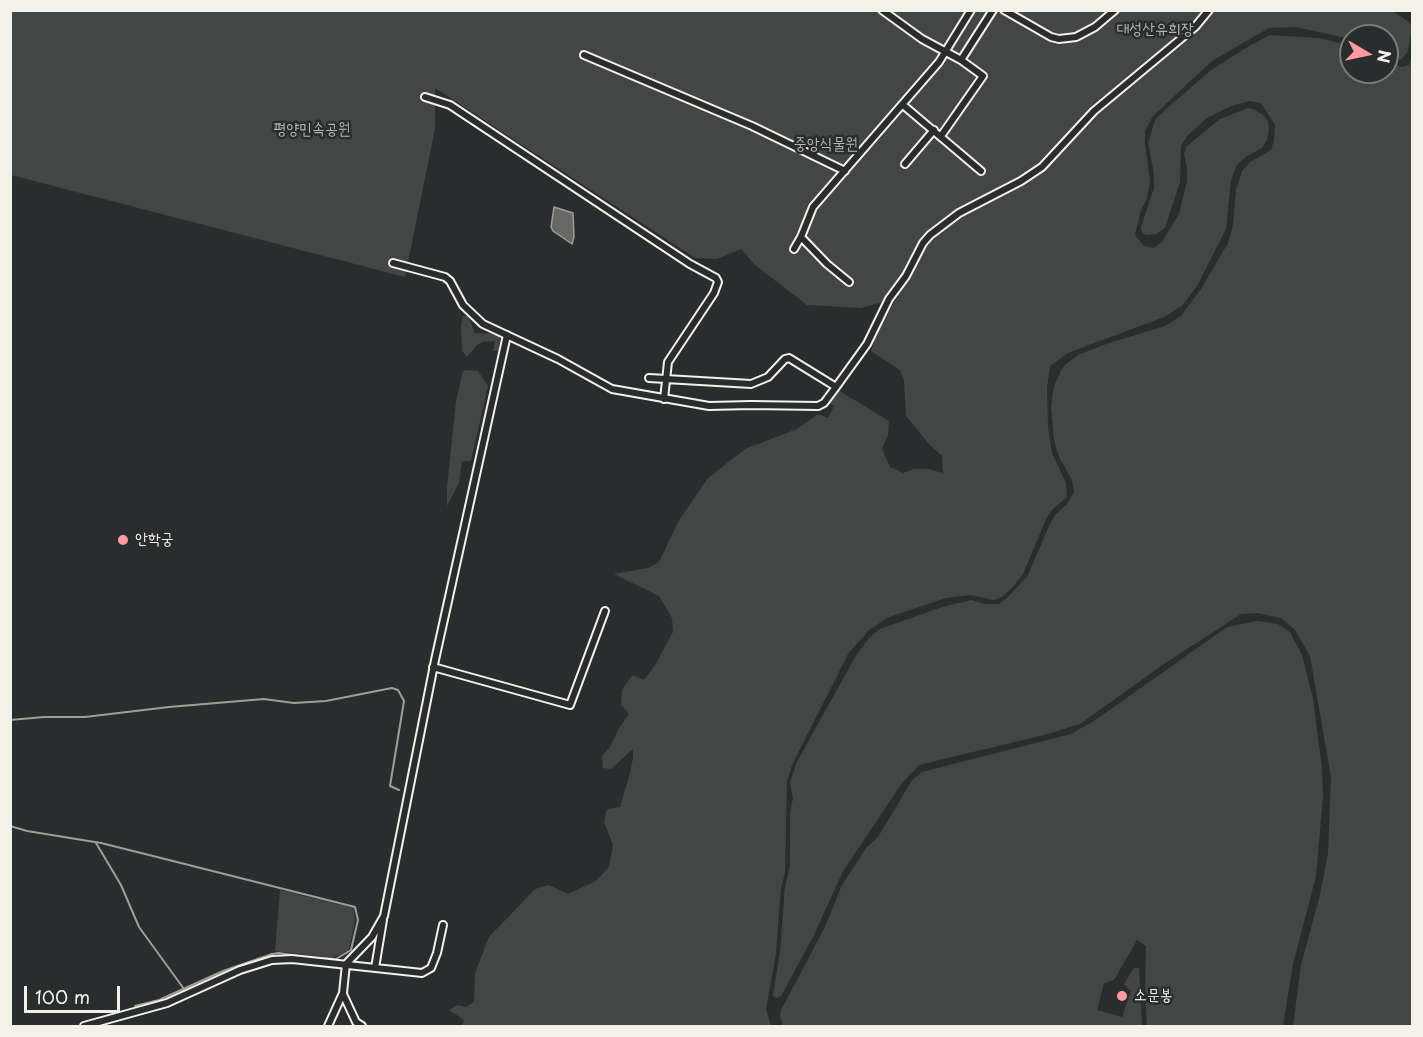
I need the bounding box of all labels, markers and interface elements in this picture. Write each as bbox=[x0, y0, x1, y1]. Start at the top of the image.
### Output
park label: 대성산유희장 bbox=[1116, 20, 1194, 40]
north arrow bbox=[1339, 24, 1399, 84]
text: N bbox=[1372, 48, 1398, 65]
park label: 평양민속공원 bbox=[273, 120, 351, 140]
park label: 중앙식물원 bbox=[794, 135, 858, 155]
place label: 안학궁 bbox=[135, 530, 174, 550]
marker: 안학궁 bbox=[116, 533, 130, 547]
scale bar bbox=[27, 974, 123, 1012]
text: 100 m bbox=[35, 983, 90, 1010]
place label: 소문봉 bbox=[1134, 986, 1173, 1006]
marker: 소문봉 bbox=[1115, 989, 1129, 1003]

